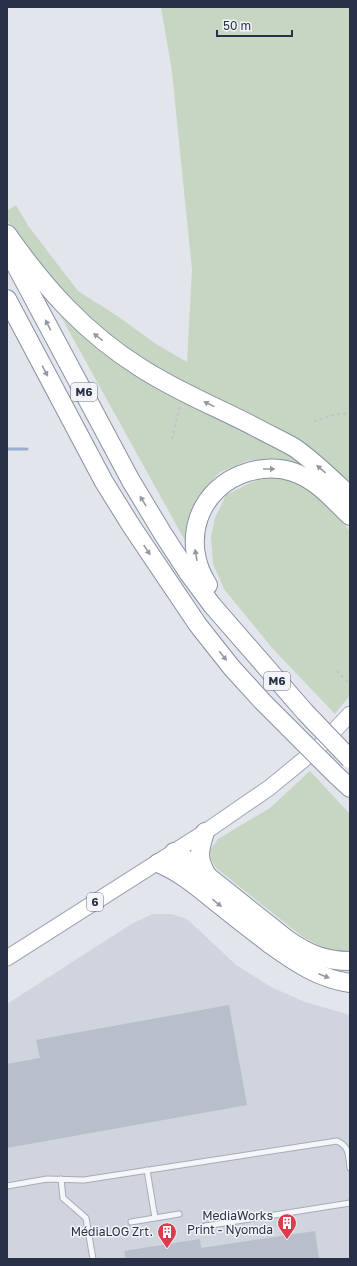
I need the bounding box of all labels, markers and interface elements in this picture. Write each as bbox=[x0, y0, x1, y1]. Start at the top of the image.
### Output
scale bar bbox=[217, 12, 292, 38]
text: 50 m bbox=[223, 18, 251, 33]
one-way arrow bbox=[44, 319, 51, 331]
one-way arrow bbox=[93, 333, 104, 342]
one-way arrow bbox=[42, 365, 48, 377]
road number: M6 bbox=[71, 383, 97, 401]
one-way arrow bbox=[204, 401, 215, 407]
one-way arrow bbox=[316, 465, 327, 474]
one-way arrow bbox=[263, 466, 276, 472]
one-way arrow bbox=[139, 496, 147, 506]
one-way arrow bbox=[143, 545, 151, 556]
one-way arrow bbox=[193, 549, 199, 562]
one-way arrow bbox=[218, 650, 227, 661]
road number: M6 bbox=[264, 672, 290, 690]
road number: 6 bbox=[87, 893, 103, 911]
one-way arrow bbox=[212, 898, 222, 907]
one-way arrow bbox=[318, 974, 330, 980]
place label: MediaWorks Print - Nyomda bbox=[187, 1208, 273, 1237]
building icon: MediaWorks Print - Nyomda bbox=[276, 1212, 298, 1240]
building icon: MédiaLOG Zrt. bbox=[156, 1221, 178, 1249]
place label: MédiaLOG Zrt. bbox=[71, 1224, 153, 1239]

